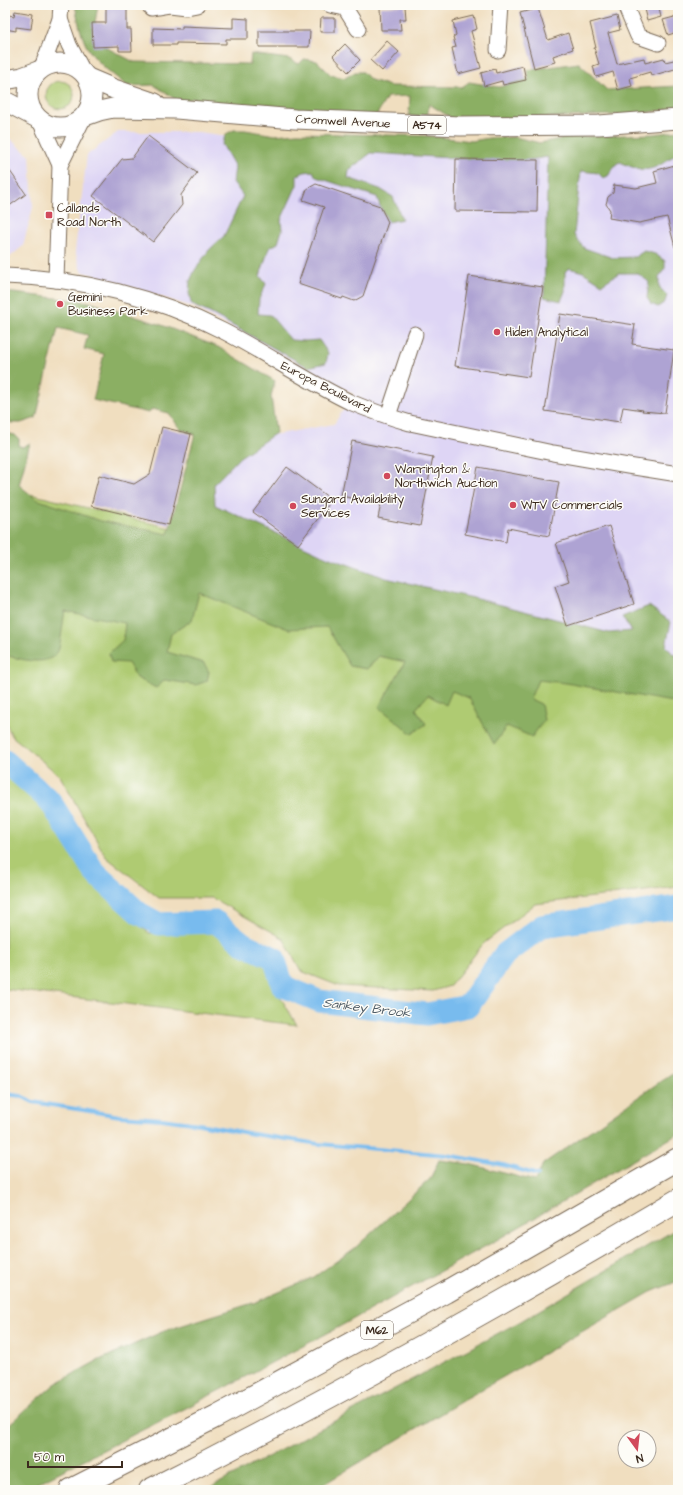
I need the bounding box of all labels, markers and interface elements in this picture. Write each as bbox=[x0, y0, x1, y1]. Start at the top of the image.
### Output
street label: Cromwell Avenue bbox=[295, 111, 391, 132]
road number: A574 bbox=[408, 116, 446, 134]
place label: Callands Road North bbox=[57, 200, 121, 231]
marker: Callands Road North bbox=[44, 210, 54, 220]
place label: Gemini Business Park bbox=[68, 289, 148, 320]
marker: Gemini Business Park bbox=[55, 299, 65, 309]
place label: Hiden Analytical bbox=[505, 324, 588, 342]
marker: Hiden Analytical bbox=[492, 327, 502, 337]
street label: Europa Boulevard bbox=[278, 357, 374, 417]
place label: Warrington & Northwich Auction bbox=[395, 461, 497, 492]
marker: Warrington & Northwich Auction bbox=[382, 471, 392, 481]
place label: Sungard Availability Services bbox=[301, 491, 405, 522]
place label: WTV Commercials bbox=[521, 497, 623, 514]
marker: WTV Commercials bbox=[508, 500, 518, 510]
marker: Sungard Availability Services bbox=[288, 501, 298, 511]
water label: Sankey Brook bbox=[322, 994, 413, 1023]
road number: M62 bbox=[361, 1321, 393, 1339]
north arrow bbox=[617, 1429, 657, 1469]
scale bar bbox=[28, 1443, 122, 1469]
text: 50 m bbox=[34, 1449, 65, 1466]
text: N bbox=[634, 1450, 645, 1466]

